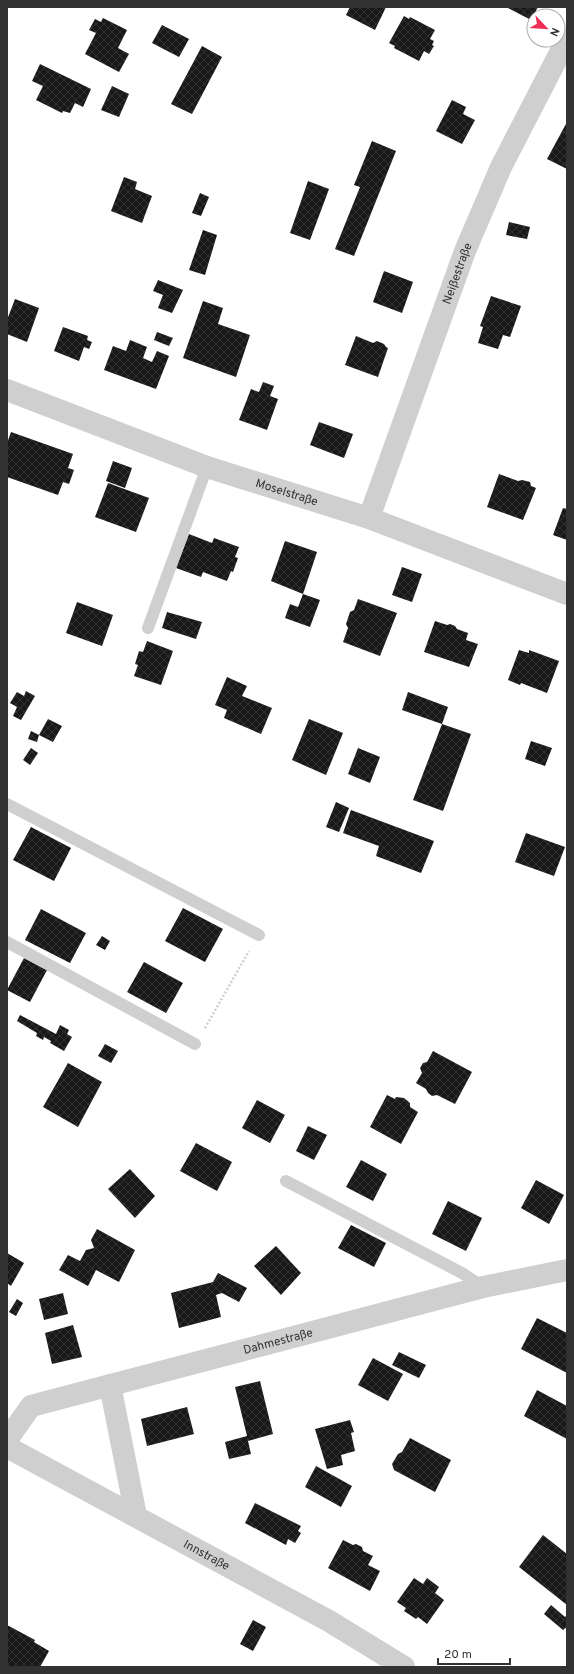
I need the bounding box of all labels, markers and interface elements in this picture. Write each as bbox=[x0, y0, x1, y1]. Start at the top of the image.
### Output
north arrow bbox=[526, 8, 566, 48]
text: N bbox=[546, 25, 562, 38]
street label: Neißestraße bbox=[439, 240, 477, 307]
street label: Moselstraße bbox=[253, 476, 320, 510]
street label: Dahmestraße bbox=[242, 1325, 315, 1359]
street label: Innstraße bbox=[180, 1537, 232, 1575]
scale bar bbox=[438, 1640, 510, 1666]
text: 20 m bbox=[444, 1647, 472, 1663]

